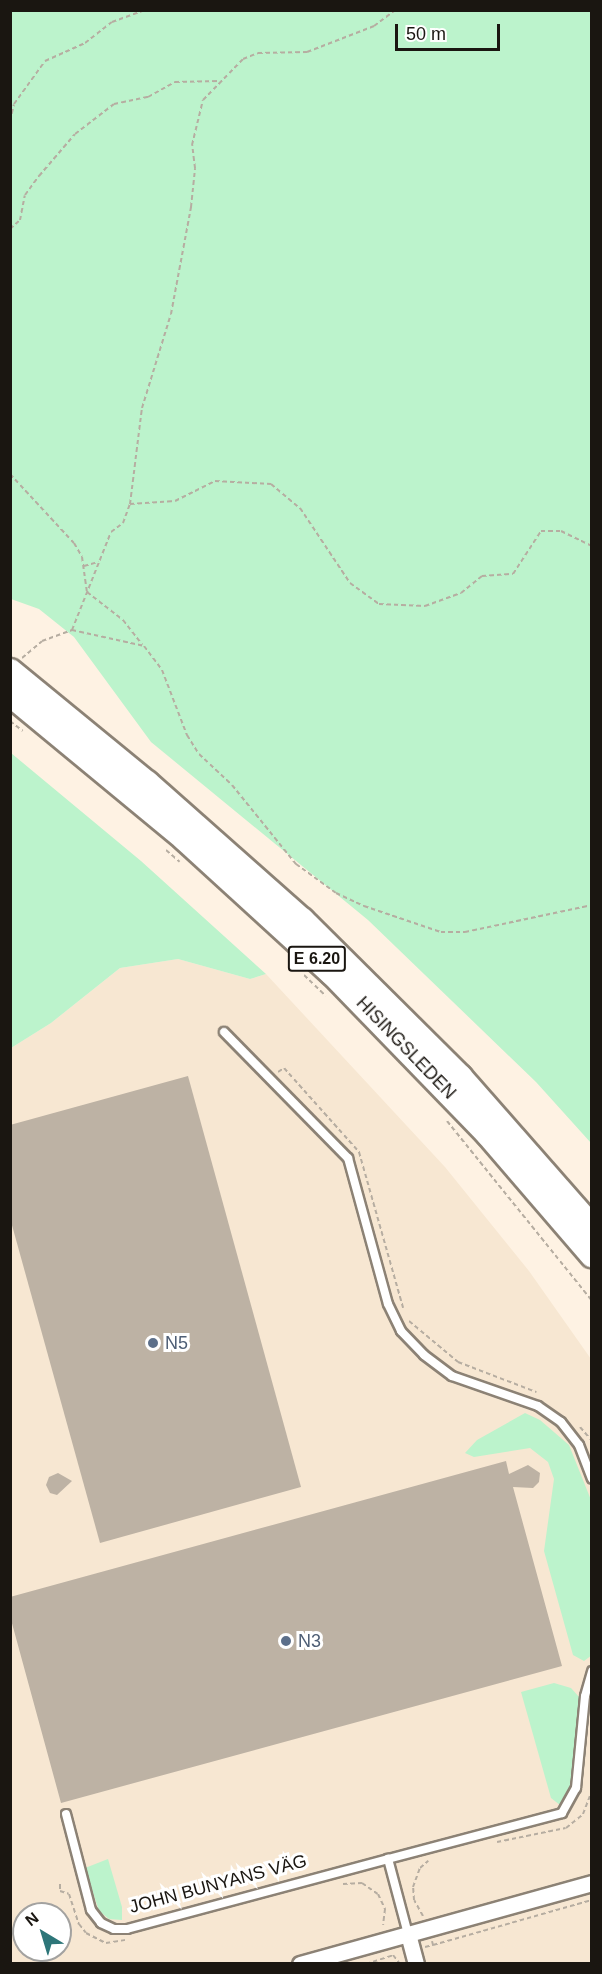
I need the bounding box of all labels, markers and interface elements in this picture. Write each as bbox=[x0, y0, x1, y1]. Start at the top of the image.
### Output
scale bar bbox=[398, 12, 503, 50]
text: 50 m bbox=[406, 24, 446, 44]
road number: E 6.20 bbox=[287, 946, 347, 972]
street label: HISINGSLEDEN bbox=[352, 992, 460, 1104]
place label: N5 bbox=[165, 1332, 188, 1354]
marker: N5 bbox=[146, 1336, 160, 1350]
place label: N3 bbox=[298, 1630, 321, 1652]
marker: N3 bbox=[279, 1634, 293, 1648]
street label: JOHN BUNYANS VÄG bbox=[127, 1850, 309, 1918]
north arrow bbox=[12, 1902, 72, 1962]
text: N bbox=[22, 1909, 42, 1929]

